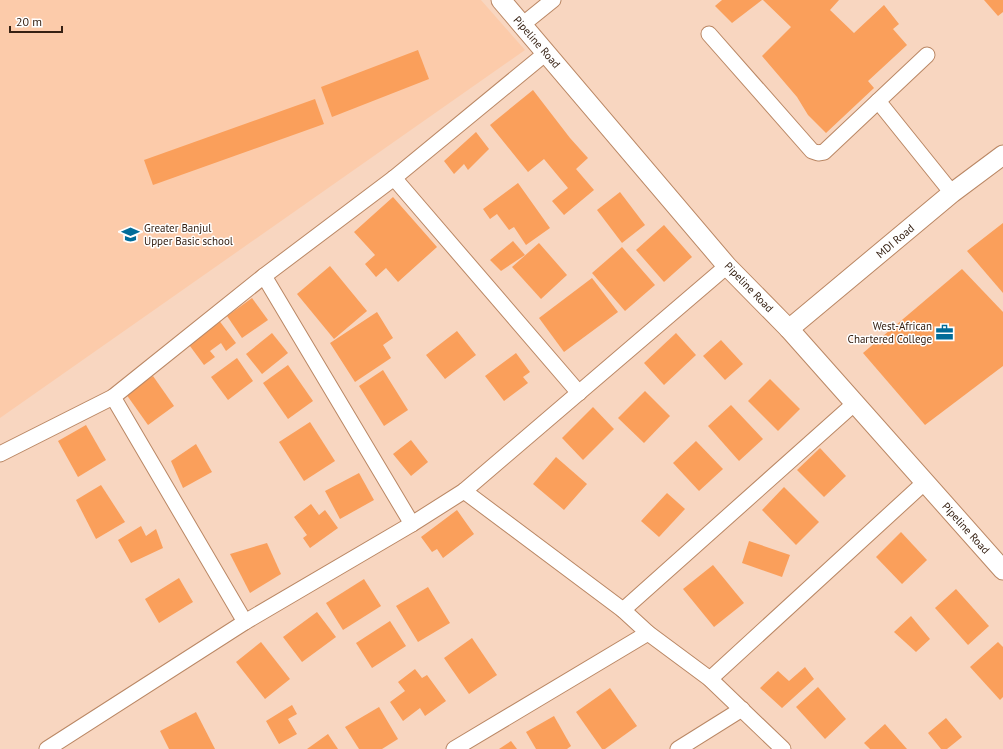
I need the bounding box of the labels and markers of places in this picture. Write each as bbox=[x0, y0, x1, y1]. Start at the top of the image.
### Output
place label: Greater Banjul Upper Basic school bbox=[144, 221, 234, 248]
school or university icon: Greater Banjul Upper Basic school bbox=[121, 224, 141, 244]
place label: West-African Chartered College bbox=[848, 319, 932, 346]
office icon: West-African Chartered College bbox=[935, 322, 955, 342]

